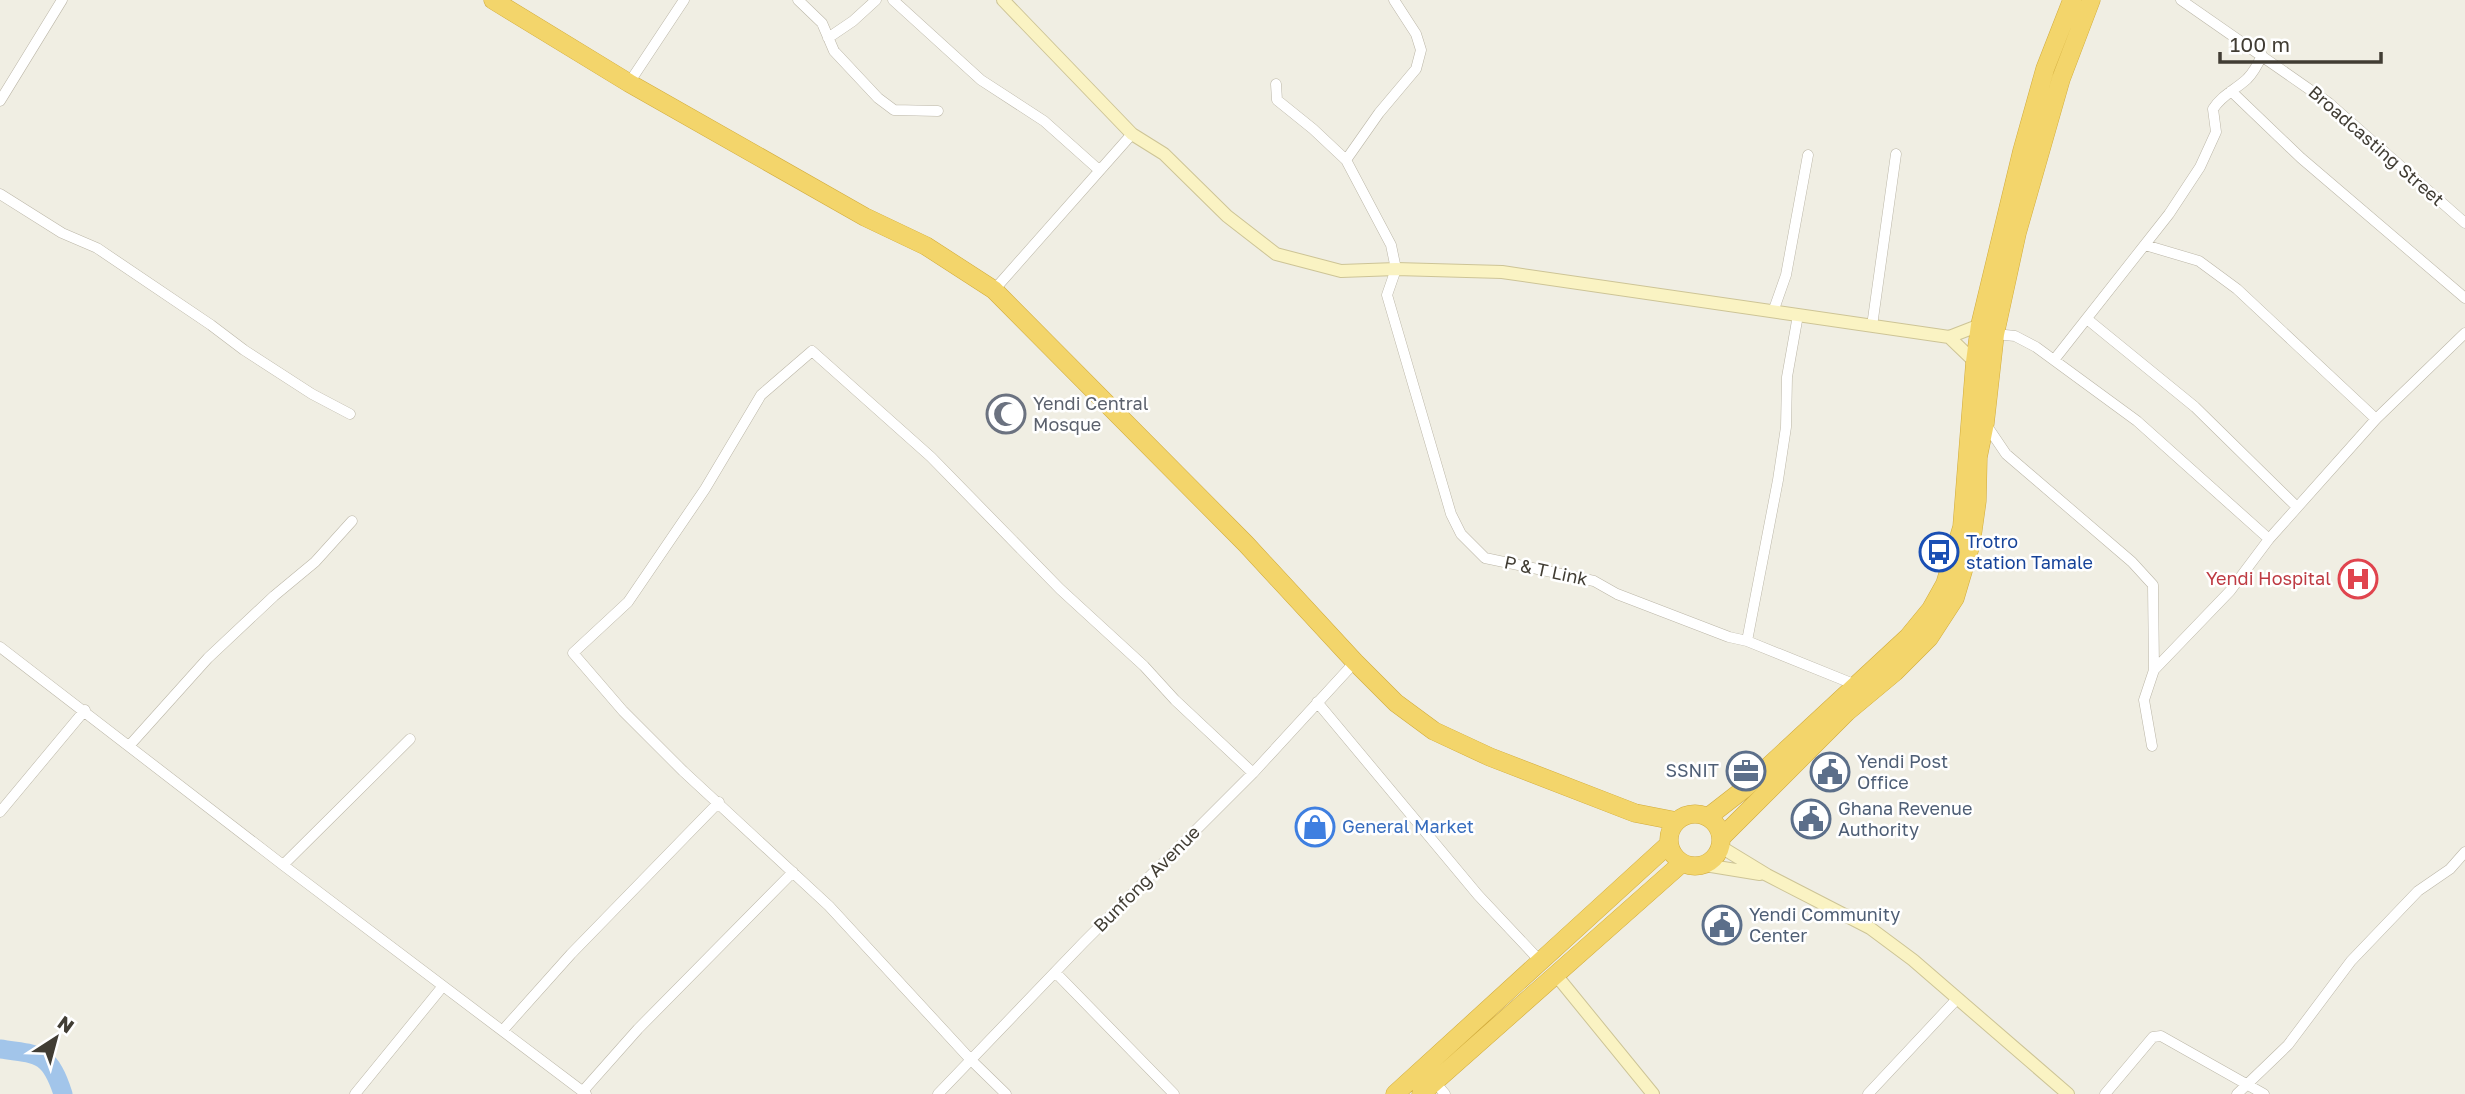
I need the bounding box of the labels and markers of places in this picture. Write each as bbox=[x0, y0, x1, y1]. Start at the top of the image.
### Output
place label: Yendi Central Mosque bbox=[1033, 392, 1149, 435]
mosque icon: Yendi Central Mosque bbox=[985, 393, 1027, 435]
place label: Trotro station Tamale bbox=[1966, 530, 2093, 573]
bus stop icon: Trotro station Tamale bbox=[1918, 531, 1960, 573]
hospital icon: Yendi Hospital bbox=[2337, 558, 2379, 600]
place label: Yendi Hospital bbox=[2206, 567, 2331, 589]
office icon: SSNIT bbox=[1725, 750, 1767, 792]
place label: Yendi Post Office bbox=[1857, 750, 1948, 793]
public building icon: Yendi Post Office bbox=[1809, 751, 1851, 793]
place label: SSNIT bbox=[1665, 759, 1719, 781]
place label: Ghana Revenue Authority bbox=[1838, 797, 1972, 840]
public building icon: Ghana Revenue Authority bbox=[1790, 798, 1832, 840]
shop icon: General Market bbox=[1294, 806, 1336, 848]
place label: General Market bbox=[1342, 815, 1474, 837]
place label: Yendi Community Center bbox=[1749, 903, 1900, 946]
public building icon: Yendi Community Center bbox=[1701, 904, 1743, 946]

